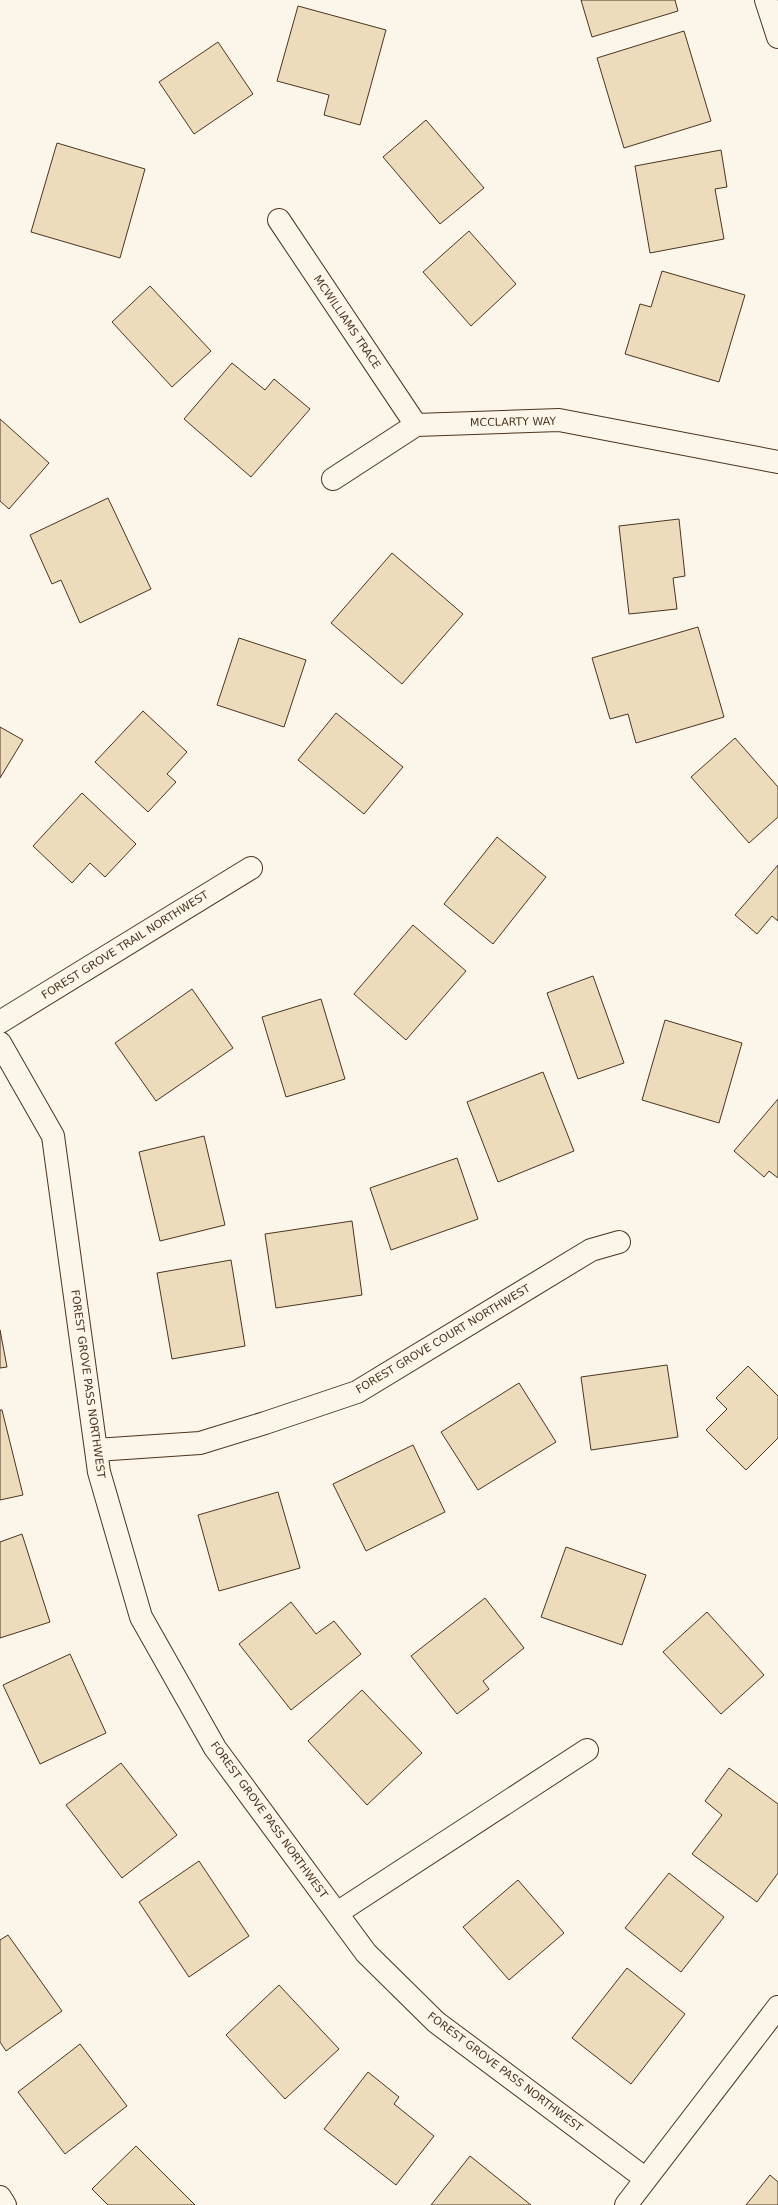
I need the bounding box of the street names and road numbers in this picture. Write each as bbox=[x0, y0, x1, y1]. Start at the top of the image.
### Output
street label: MCWILLIAMS TRACE bbox=[311, 273, 383, 371]
street label: MCCLARTY WAY bbox=[470, 415, 556, 429]
street label: FOREST GROVE TRAIL NORTHWEST bbox=[39, 888, 211, 1002]
street label: FOREST GROVE COURT NORTHWEST bbox=[353, 1282, 533, 1396]
street label: FOREST GROVE PASS NORTHWEST bbox=[68, 1289, 108, 1480]
street label: FOREST GROVE PASS NORTHWEST bbox=[208, 1739, 330, 1901]
street label: FOREST GROVE PASS NORTHWEST bbox=[425, 2009, 585, 2135]

